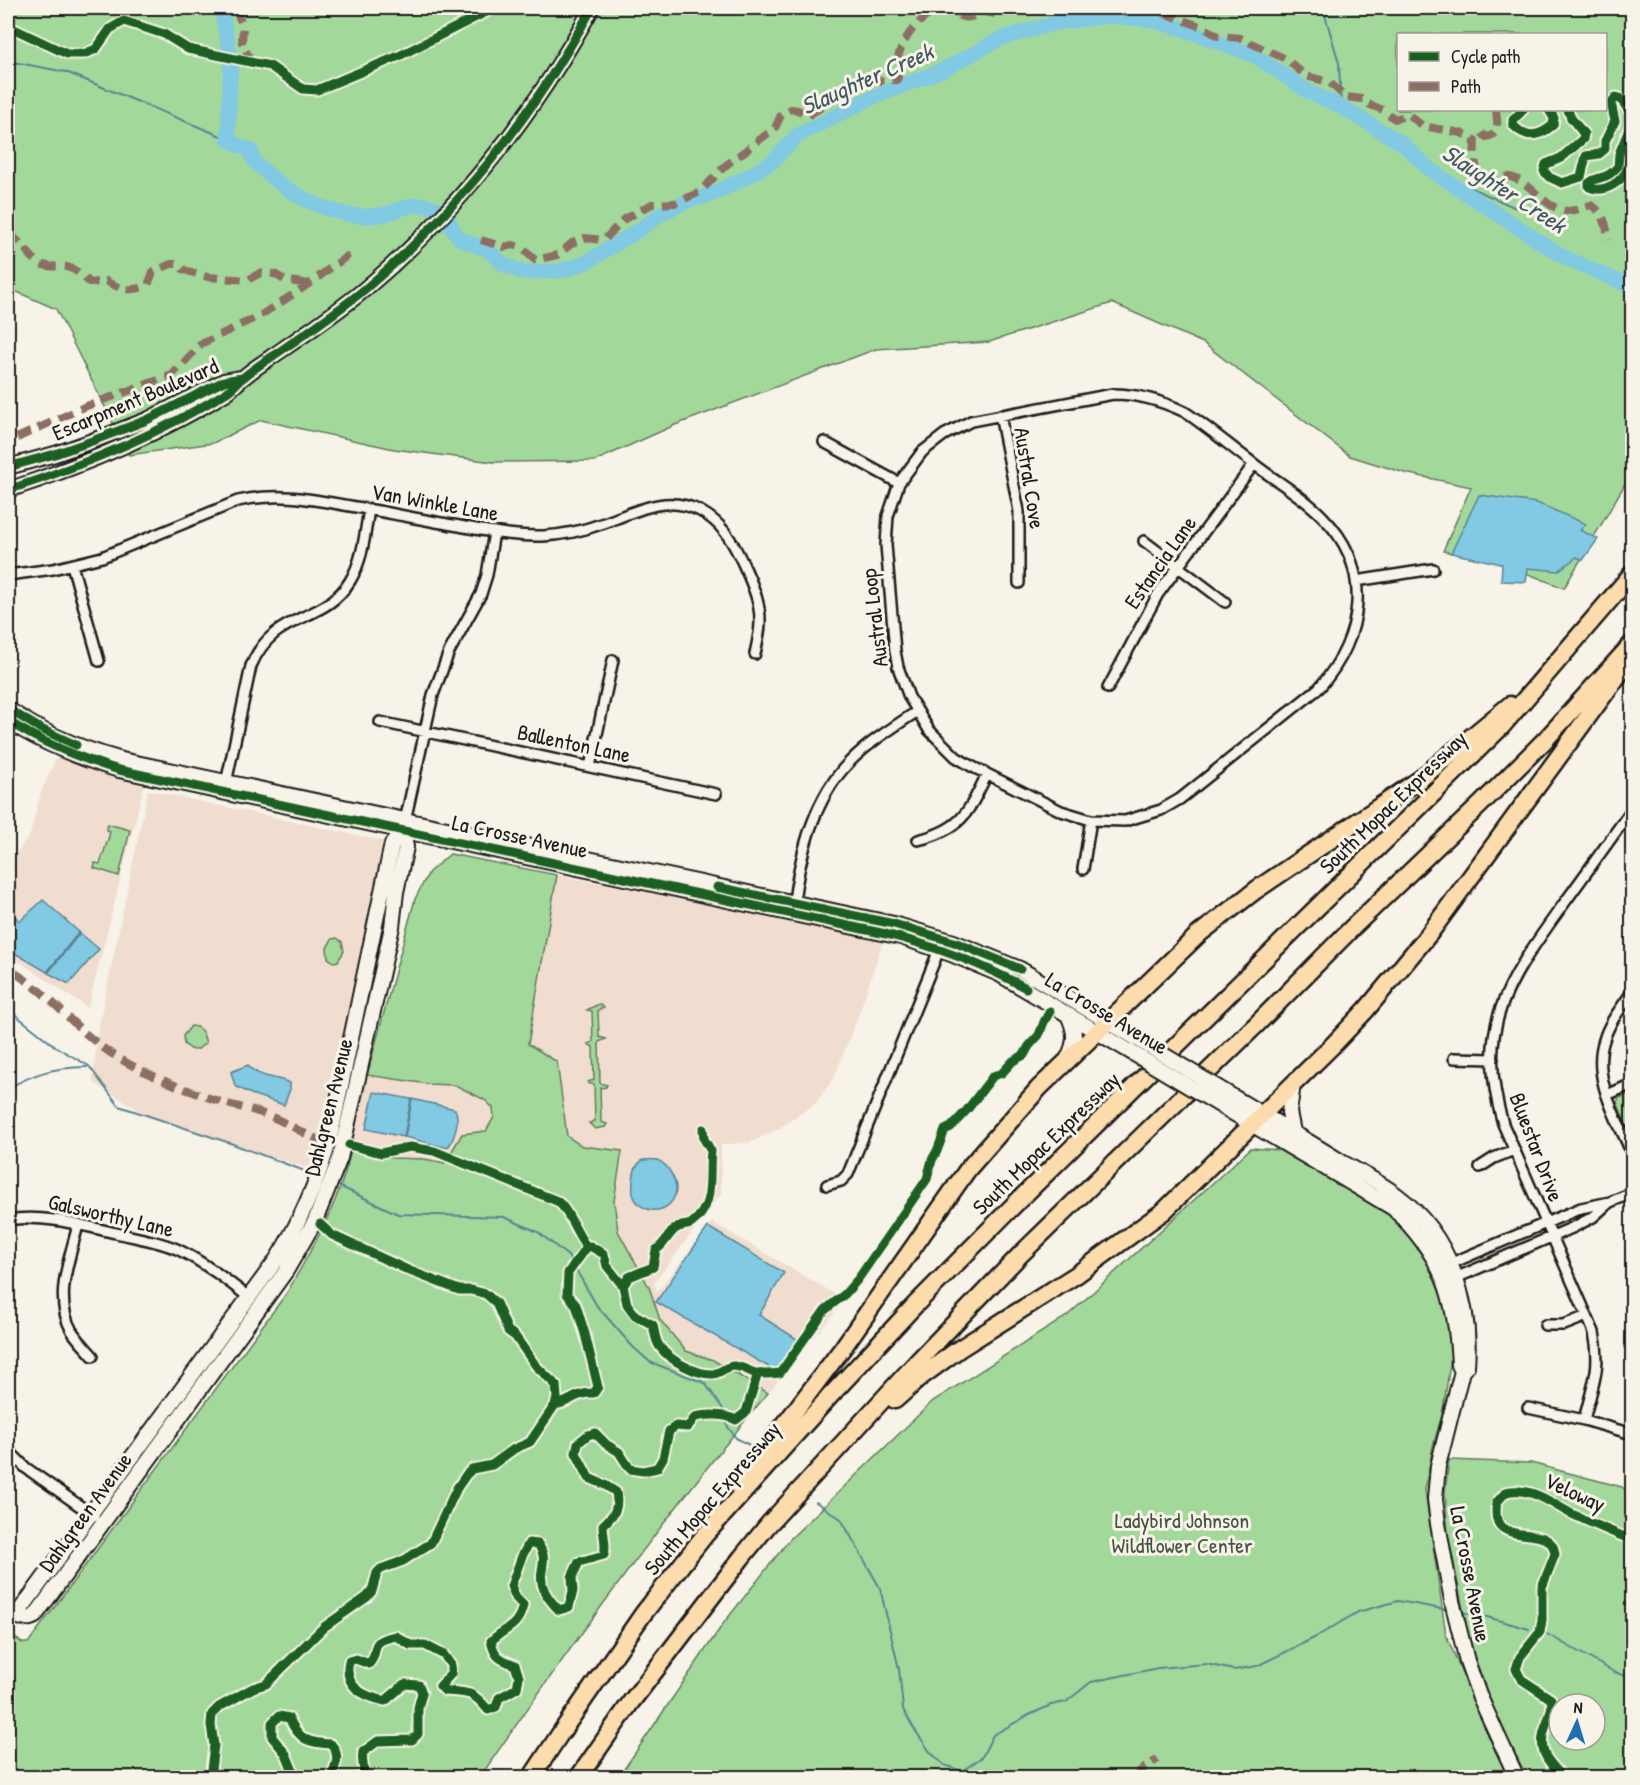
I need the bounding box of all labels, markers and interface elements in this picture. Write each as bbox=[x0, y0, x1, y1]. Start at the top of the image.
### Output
legend bbox=[1397, 33, 1607, 111]
water label: Slaughter Creek bbox=[796, 34, 940, 122]
text: Cycle path bbox=[1451, 44, 1521, 69]
text: Path bbox=[1451, 74, 1481, 99]
water label: Slaughter Creek bbox=[1436, 136, 1574, 242]
street label: Escarpment Boulevard bbox=[47, 350, 223, 447]
street label: Austral Cove bbox=[1007, 425, 1053, 531]
street label: Van Winkle Lane bbox=[369, 476, 501, 528]
street label: Estancia Lane bbox=[1117, 509, 1203, 614]
street label: Austral Loop bbox=[853, 567, 895, 669]
street label: Ballenton Lane bbox=[515, 716, 634, 770]
street label: South Mopac Expressway bbox=[1313, 724, 1473, 880]
street label: La Crosse Avenue bbox=[449, 807, 591, 865]
street label: La Crosse Avenue bbox=[1040, 965, 1174, 1061]
street label: Dahlgreen Avenue bbox=[296, 1035, 360, 1179]
street label: South Mopac Expressway bbox=[966, 1065, 1126, 1221]
street label: Bluestar Drive bbox=[1503, 1088, 1572, 1206]
street label: Galsworthy Lane bbox=[45, 1186, 177, 1244]
street label: South Mopac Expressway bbox=[637, 1415, 787, 1581]
street label: Dahlgreen Avenue bbox=[31, 1446, 139, 1578]
street label: Veloway bbox=[1540, 1465, 1610, 1519]
street label: La Crosse Avenue bbox=[1443, 1503, 1499, 1645]
park label: Ladybird Johnson Wildflower Center bbox=[1111, 1505, 1253, 1560]
north arrow bbox=[1547, 1692, 1607, 1752]
text: N bbox=[1573, 1696, 1584, 1718]

